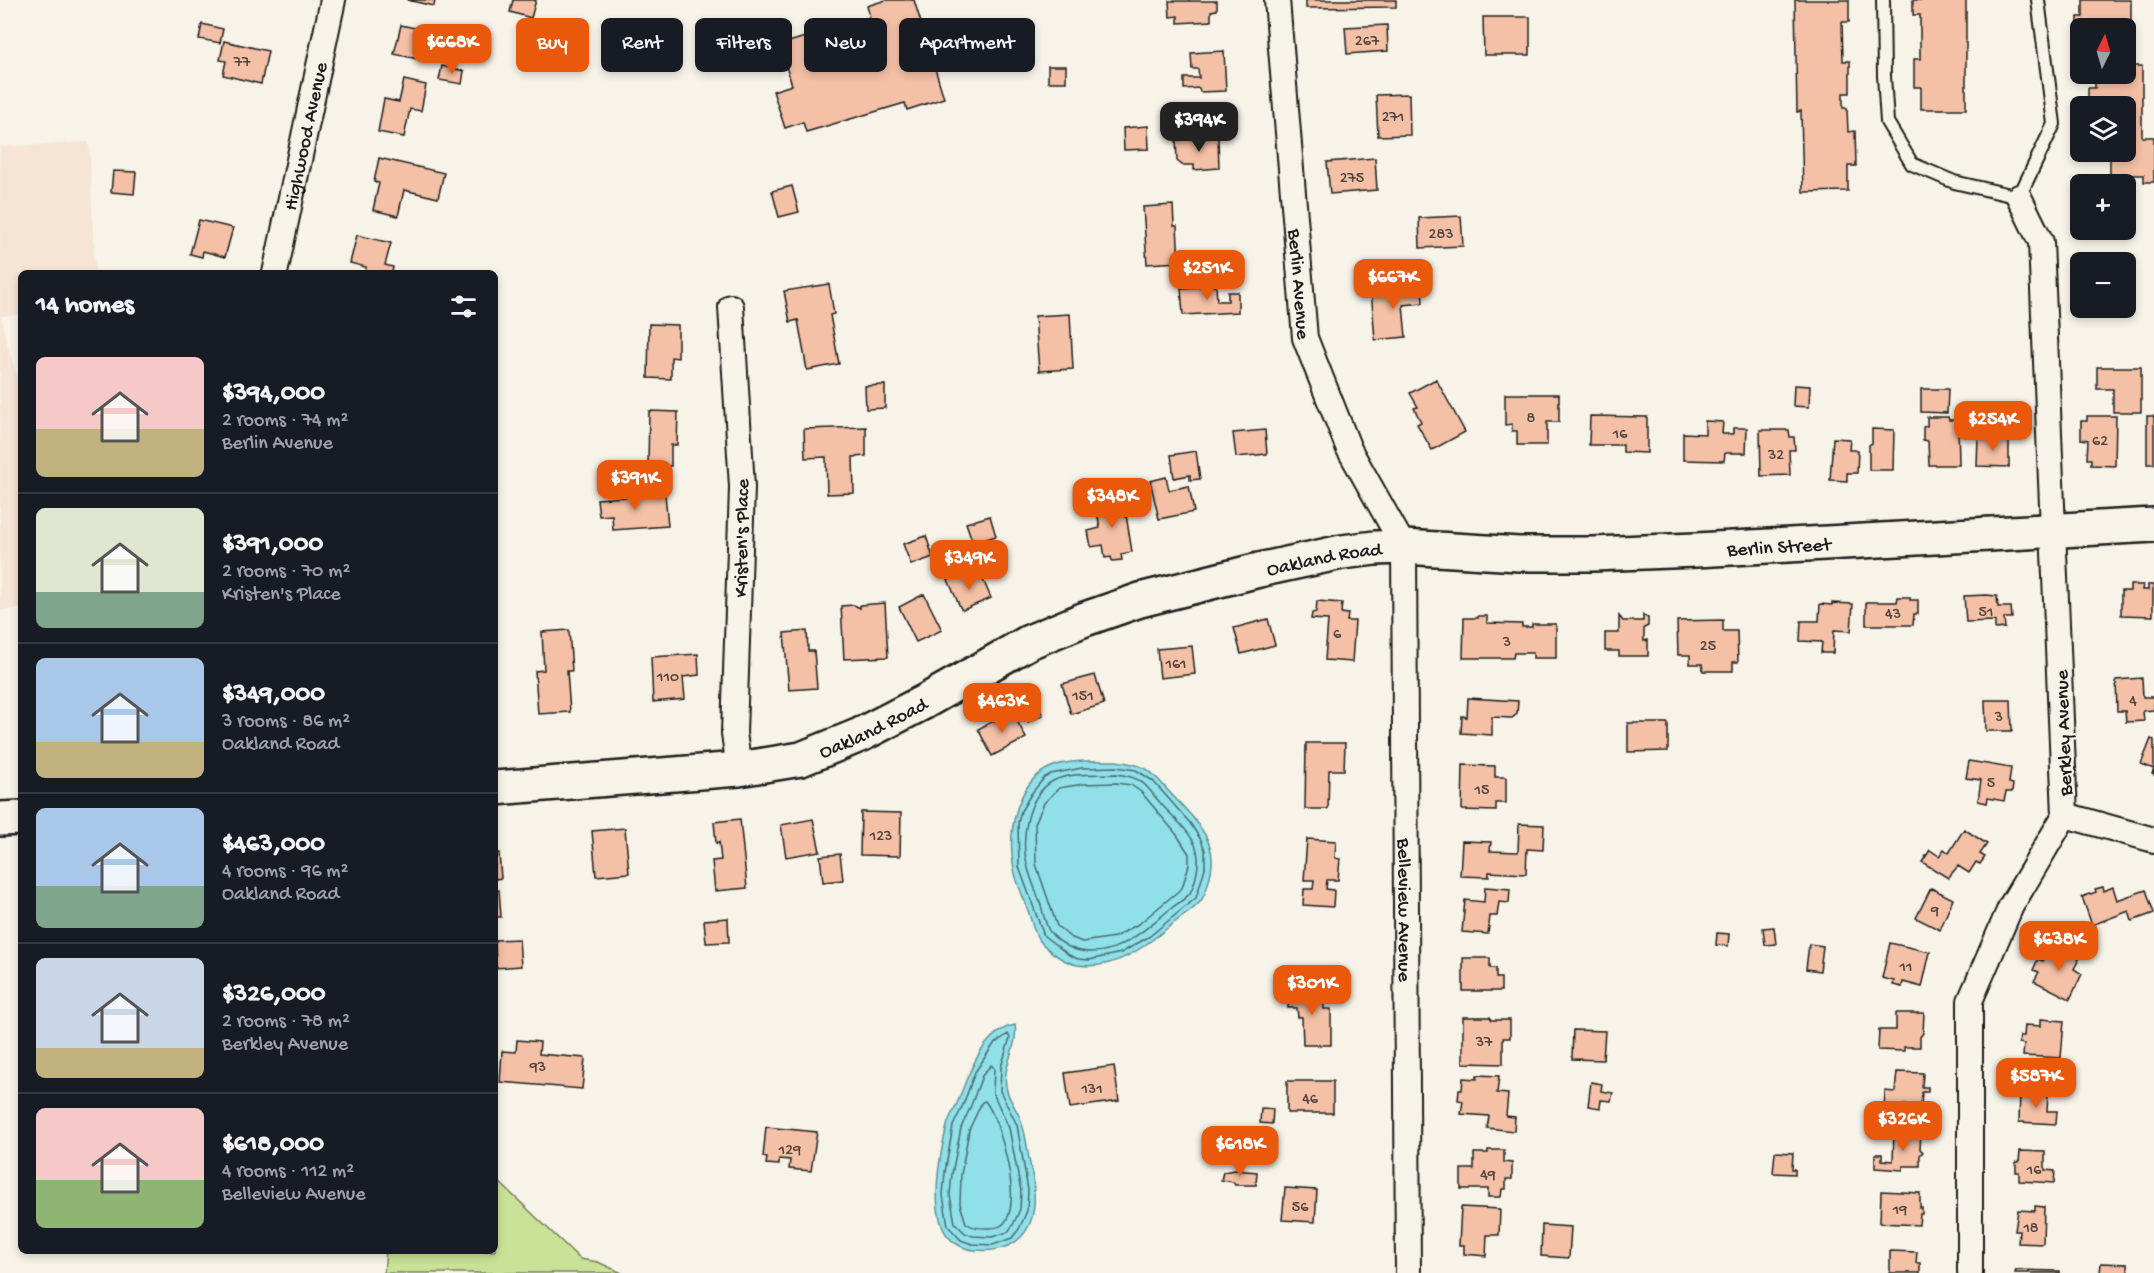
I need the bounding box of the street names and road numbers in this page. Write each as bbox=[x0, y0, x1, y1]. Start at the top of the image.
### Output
street label: Highwood Avenue bbox=[281, 60, 335, 213]
street label: Berlin Avenue bbox=[1281, 227, 1313, 341]
street label: Kristen's Place bbox=[731, 478, 756, 598]
street label: Berlin Street bbox=[1725, 535, 1833, 563]
street label: Oakland Road bbox=[1265, 540, 1385, 583]
street label: Berkley Avenue bbox=[2052, 669, 2079, 797]
street label: Oakland Road bbox=[816, 693, 934, 765]
street label: Belleview Avenue bbox=[1391, 837, 1414, 983]

